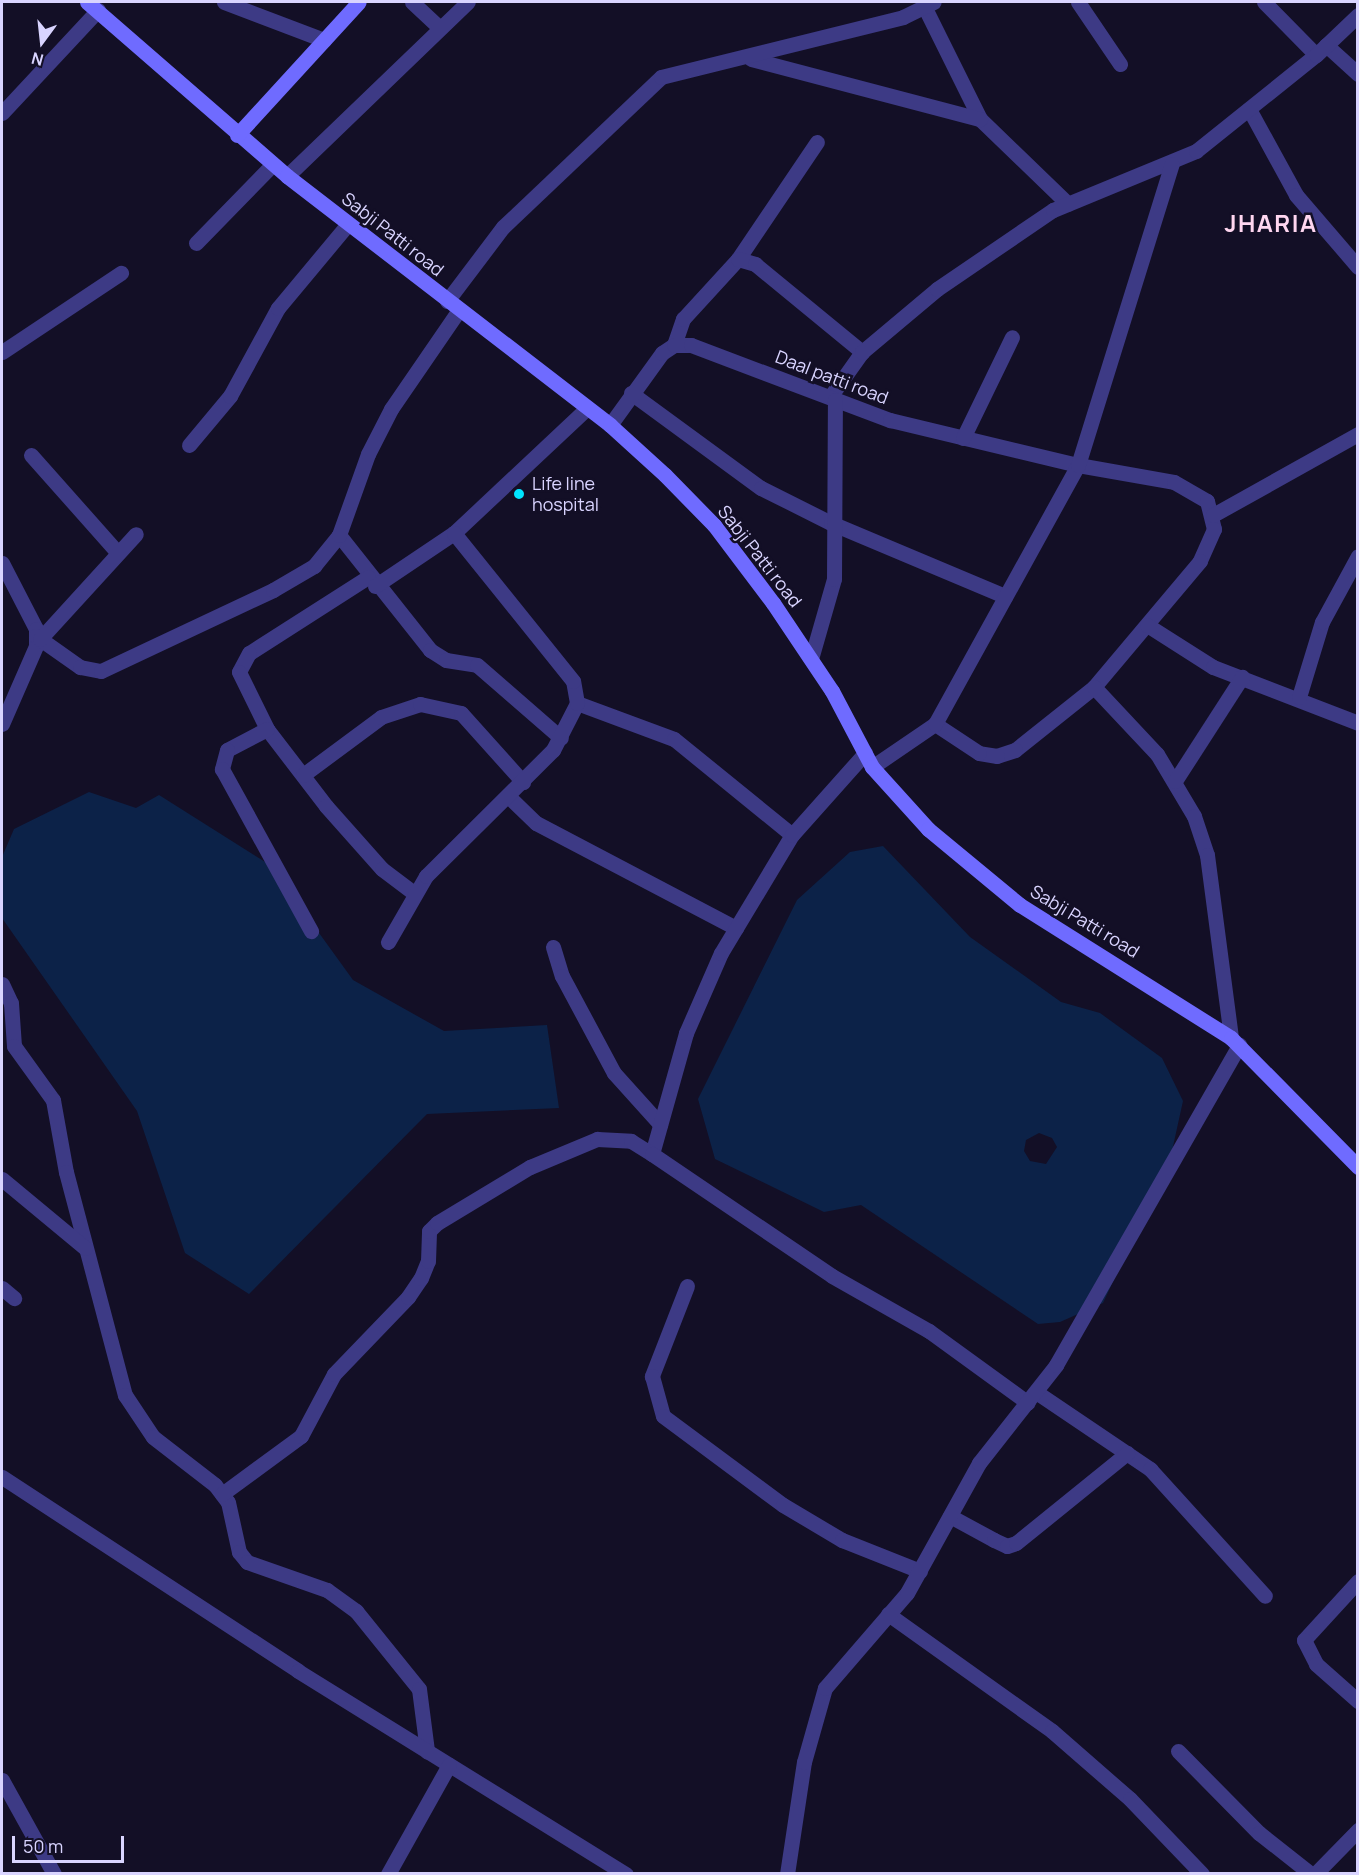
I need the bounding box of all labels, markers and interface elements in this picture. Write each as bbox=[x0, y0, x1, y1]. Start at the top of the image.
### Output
north arrow bbox=[12, 12, 72, 72]
text: N bbox=[29, 47, 46, 72]
street label: Sabji Patti road bbox=[338, 188, 448, 280]
district label: JHARIA bbox=[1224, 209, 1318, 237]
street label: Daal patti road bbox=[772, 346, 892, 408]
place label: Life line hospital bbox=[532, 473, 599, 516]
marker: Life line hospital bbox=[510, 485, 528, 503]
street label: Sabji Patti road bbox=[714, 501, 806, 611]
street label: Sabji Patti road bbox=[1027, 880, 1143, 962]
scale bar bbox=[15, 1824, 128, 1862]
text: 50 m bbox=[23, 1834, 63, 1858]

